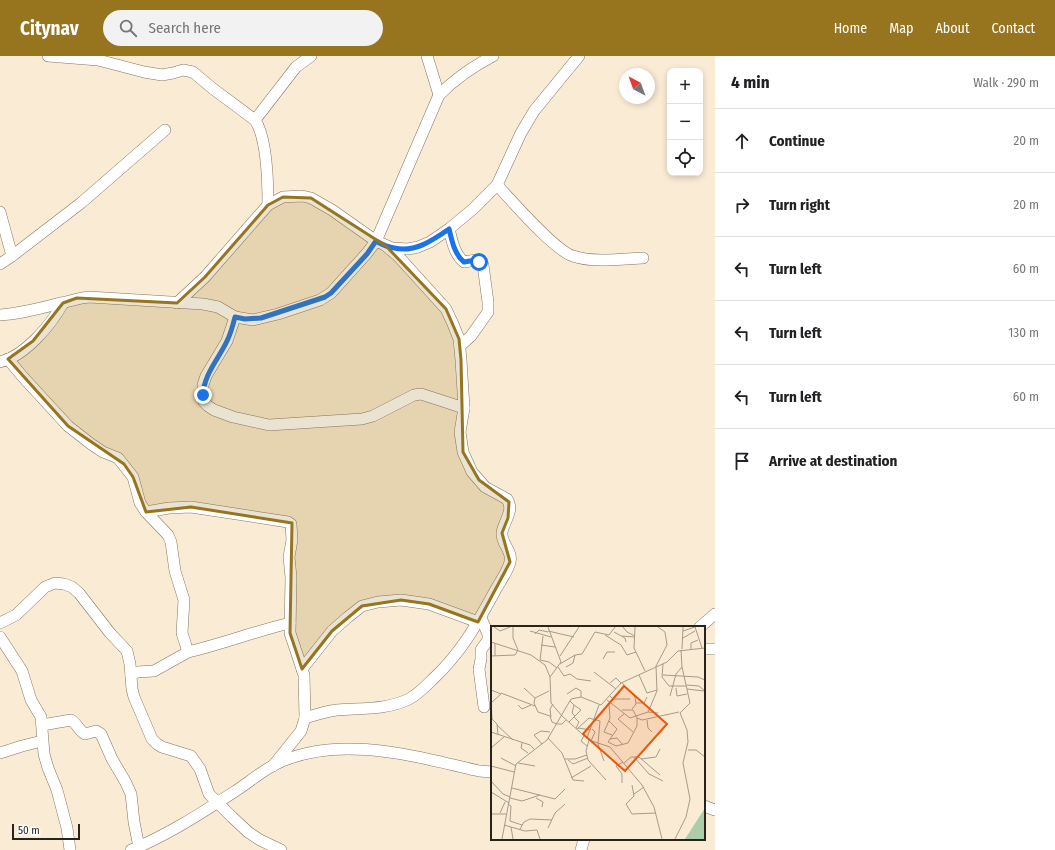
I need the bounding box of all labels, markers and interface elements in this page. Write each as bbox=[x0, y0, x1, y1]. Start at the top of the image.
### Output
search box bbox=[103, 10, 383, 46]
text: Citynav bbox=[20, 17, 79, 40]
icon: search bbox=[117, 17, 139, 39]
text: Search here bbox=[149, 19, 221, 37]
text: Home bbox=[834, 20, 867, 37]
text: Map bbox=[889, 20, 913, 37]
text: About bbox=[935, 20, 970, 37]
text: Contact bbox=[992, 20, 1035, 37]
north arrow bbox=[619, 68, 655, 104]
map controls bbox=[667, 68, 703, 176]
button: + bbox=[667, 68, 703, 104]
text: 4 min bbox=[731, 72, 770, 93]
text: Walk · 290 m bbox=[973, 75, 1039, 90]
button: − bbox=[667, 104, 703, 140]
icon: ahead bbox=[731, 130, 753, 152]
text: Continue bbox=[769, 132, 825, 150]
text: 20 m bbox=[1013, 133, 1039, 148]
button: locate bbox=[667, 140, 703, 176]
icon: right bbox=[731, 194, 753, 216]
text: Turn right bbox=[769, 196, 830, 214]
text: 20 m bbox=[1013, 197, 1039, 212]
route start bbox=[470, 253, 488, 271]
icon: left bbox=[731, 258, 753, 280]
text: Turn left bbox=[769, 260, 822, 278]
text: 60 m bbox=[1013, 261, 1039, 276]
icon: left bbox=[731, 322, 753, 344]
text: Turn left bbox=[769, 324, 822, 342]
text: 130 m bbox=[1008, 325, 1039, 340]
route end bbox=[194, 386, 212, 404]
icon: left bbox=[731, 386, 753, 408]
text: Turn left bbox=[769, 388, 822, 406]
text: 60 m bbox=[1013, 389, 1039, 404]
icon: arrive bbox=[731, 450, 753, 472]
text: Arrive at destination bbox=[769, 452, 897, 470]
inset map bbox=[491, 626, 705, 840]
scale bar bbox=[12, 822, 80, 841]
text: 50 m bbox=[18, 824, 40, 837]

